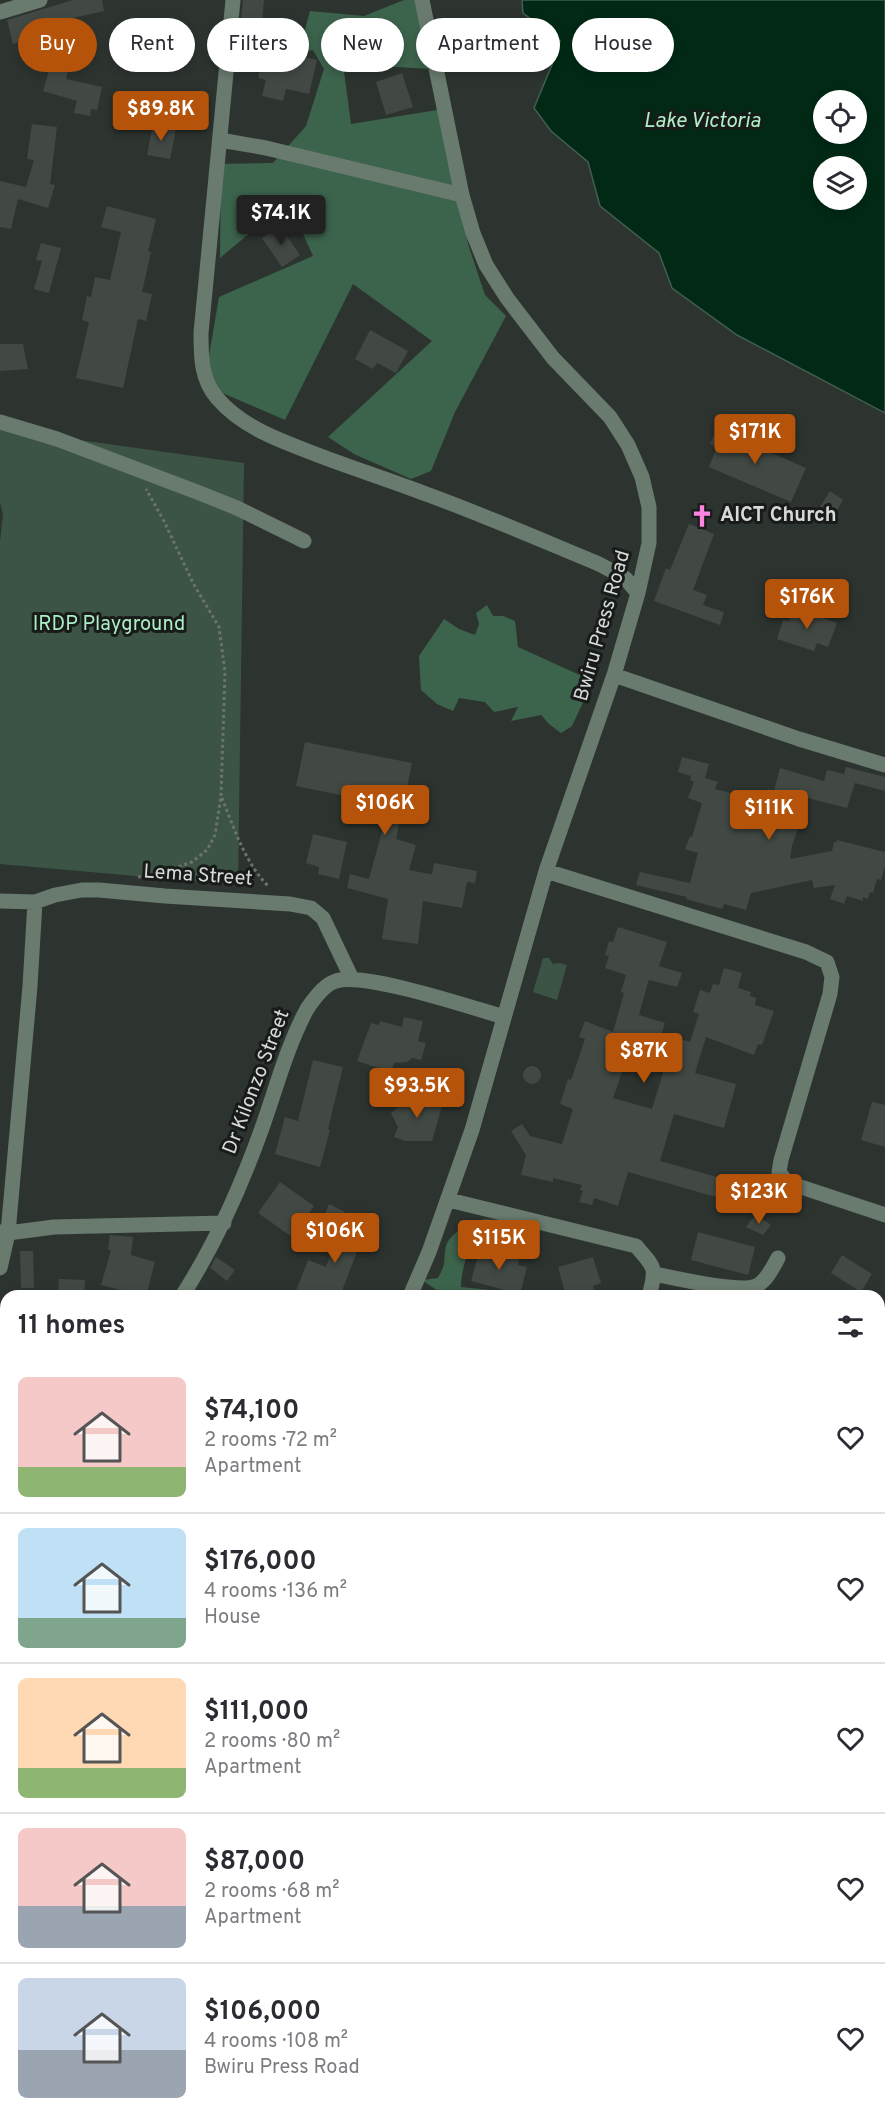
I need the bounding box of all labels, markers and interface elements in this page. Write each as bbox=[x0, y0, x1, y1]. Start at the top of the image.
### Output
chip: Buy bbox=[18, 18, 97, 72]
chip: Rent bbox=[109, 18, 195, 72]
chip: Filters bbox=[207, 18, 309, 72]
chip: New bbox=[321, 18, 404, 72]
chip: Apartment bbox=[416, 18, 560, 72]
chip: House bbox=[572, 18, 674, 72]
map controls bbox=[813, 90, 867, 210]
button: locate bbox=[813, 90, 867, 144]
pin: $89.8K bbox=[112, 91, 210, 142]
text: $89.8K bbox=[127, 97, 195, 123]
water label: Lake Victoria bbox=[643, 108, 761, 135]
button: layers bbox=[813, 156, 867, 210]
pin: $74.1K bbox=[232, 195, 330, 246]
text: $74.1K bbox=[251, 201, 311, 227]
pin: $171K bbox=[713, 414, 797, 465]
text: $171K bbox=[728, 420, 782, 446]
church icon: AICT Church bbox=[689, 503, 715, 529]
place label: AICT Church bbox=[720, 503, 837, 529]
street label: Bwiru Press Road bbox=[569, 548, 637, 704]
pin: $176K bbox=[765, 579, 849, 630]
text: $176K bbox=[779, 585, 835, 611]
park label: IRDP Playground bbox=[33, 612, 185, 638]
pin: $106K bbox=[343, 785, 427, 836]
pin: $111K bbox=[727, 790, 811, 841]
text: $106K bbox=[355, 791, 415, 817]
text: $111K bbox=[744, 796, 794, 822]
street label: Lema Street bbox=[142, 859, 254, 893]
street label: Dr Kilonzo Street bbox=[217, 1006, 297, 1158]
pin: $87K bbox=[608, 1033, 680, 1084]
text: $87K bbox=[619, 1039, 669, 1065]
pin: $93.5K bbox=[368, 1068, 466, 1119]
text: $93.5K bbox=[383, 1074, 451, 1100]
pin: $123K bbox=[717, 1174, 801, 1225]
text: $123K bbox=[730, 1180, 788, 1206]
pin: $106K bbox=[293, 1213, 377, 1264]
text: $106K bbox=[305, 1219, 365, 1245]
pin: $115K bbox=[457, 1220, 541, 1271]
text: $115K bbox=[472, 1226, 526, 1252]
text: 11 homes bbox=[18, 1310, 125, 1343]
icon: filters bbox=[834, 1310, 867, 1343]
text: $74,100 bbox=[204, 1395, 299, 1428]
icon: home bbox=[66, 1401, 138, 1473]
icon: heart bbox=[834, 1421, 867, 1454]
text: 2 rooms · 72 m² bbox=[204, 1428, 337, 1454]
text: Apartment bbox=[204, 1454, 302, 1480]
text: $176,000 bbox=[204, 1546, 317, 1579]
icon: home bbox=[66, 1552, 138, 1624]
icon: heart bbox=[834, 1572, 867, 1605]
text: 4 rooms · 136 m² bbox=[204, 1579, 347, 1605]
text: House bbox=[204, 1605, 260, 1631]
text: $111,000 bbox=[204, 1696, 309, 1729]
icon: home bbox=[66, 1702, 138, 1774]
icon: heart bbox=[834, 1722, 867, 1755]
text: 2 rooms · 80 m² bbox=[204, 1729, 340, 1755]
text: Apartment bbox=[204, 1755, 302, 1781]
text: $87,000 bbox=[204, 1846, 305, 1879]
icon: home bbox=[66, 1852, 138, 1924]
icon: heart bbox=[834, 1872, 867, 1905]
text: 2 rooms · 68 m² bbox=[204, 1879, 340, 1905]
text: Apartment bbox=[204, 1905, 302, 1931]
text: $106,000 bbox=[204, 1996, 321, 2029]
icon: home bbox=[66, 2002, 138, 2074]
icon: heart bbox=[834, 2022, 867, 2055]
text: 4 rooms · 108 m² bbox=[204, 2029, 348, 2055]
text: Bwiru Press Road bbox=[204, 2055, 360, 2081]

